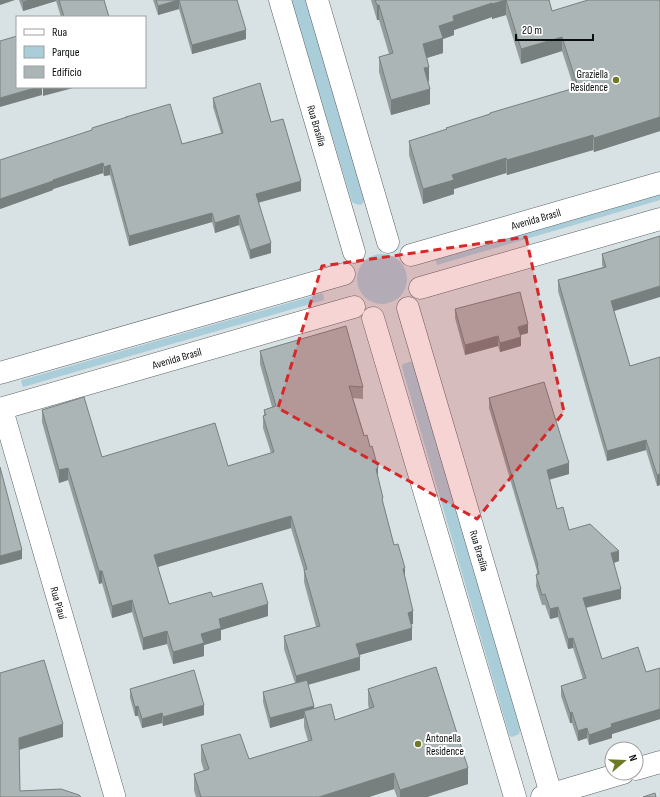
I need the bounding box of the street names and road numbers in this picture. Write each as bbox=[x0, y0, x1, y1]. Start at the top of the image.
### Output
street label: Rua Brasília bbox=[304, 104, 329, 148]
street label: Avenida Brasil bbox=[509, 206, 562, 233]
street label: Avenida Brasil bbox=[150, 345, 203, 372]
street label: Rua Brasília bbox=[467, 529, 491, 573]
street label: Rua Piauí bbox=[47, 585, 69, 622]

